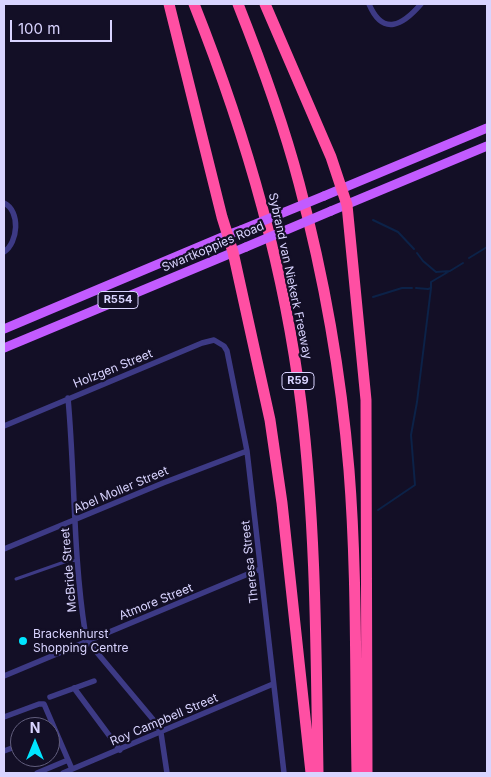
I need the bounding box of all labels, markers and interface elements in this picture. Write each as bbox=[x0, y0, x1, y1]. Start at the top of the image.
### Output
scale bar bbox=[12, 10, 115, 42]
text: 100 m bbox=[18, 19, 60, 38]
street label: Sybrand van Niekerk Freeway bbox=[265, 192, 315, 360]
street label: Swartkoppies Road bbox=[160, 219, 266, 275]
road number: R554 bbox=[98, 292, 138, 308]
street label: Holzgen Street bbox=[71, 347, 155, 391]
road number: R59 bbox=[282, 372, 314, 390]
street label: Abel Moller Street bbox=[71, 464, 171, 516]
street label: Theresa Street bbox=[238, 520, 262, 604]
street label: McBride Street bbox=[58, 527, 80, 613]
street label: Atmore Street bbox=[117, 581, 195, 623]
place label: Brackenhurst Shopping Centre bbox=[33, 627, 129, 655]
marker: Brackenhurst Shopping Centre bbox=[17, 635, 29, 647]
street label: Roy Campbell Street bbox=[108, 691, 220, 749]
north arrow bbox=[10, 717, 60, 767]
text: N bbox=[30, 719, 40, 736]

